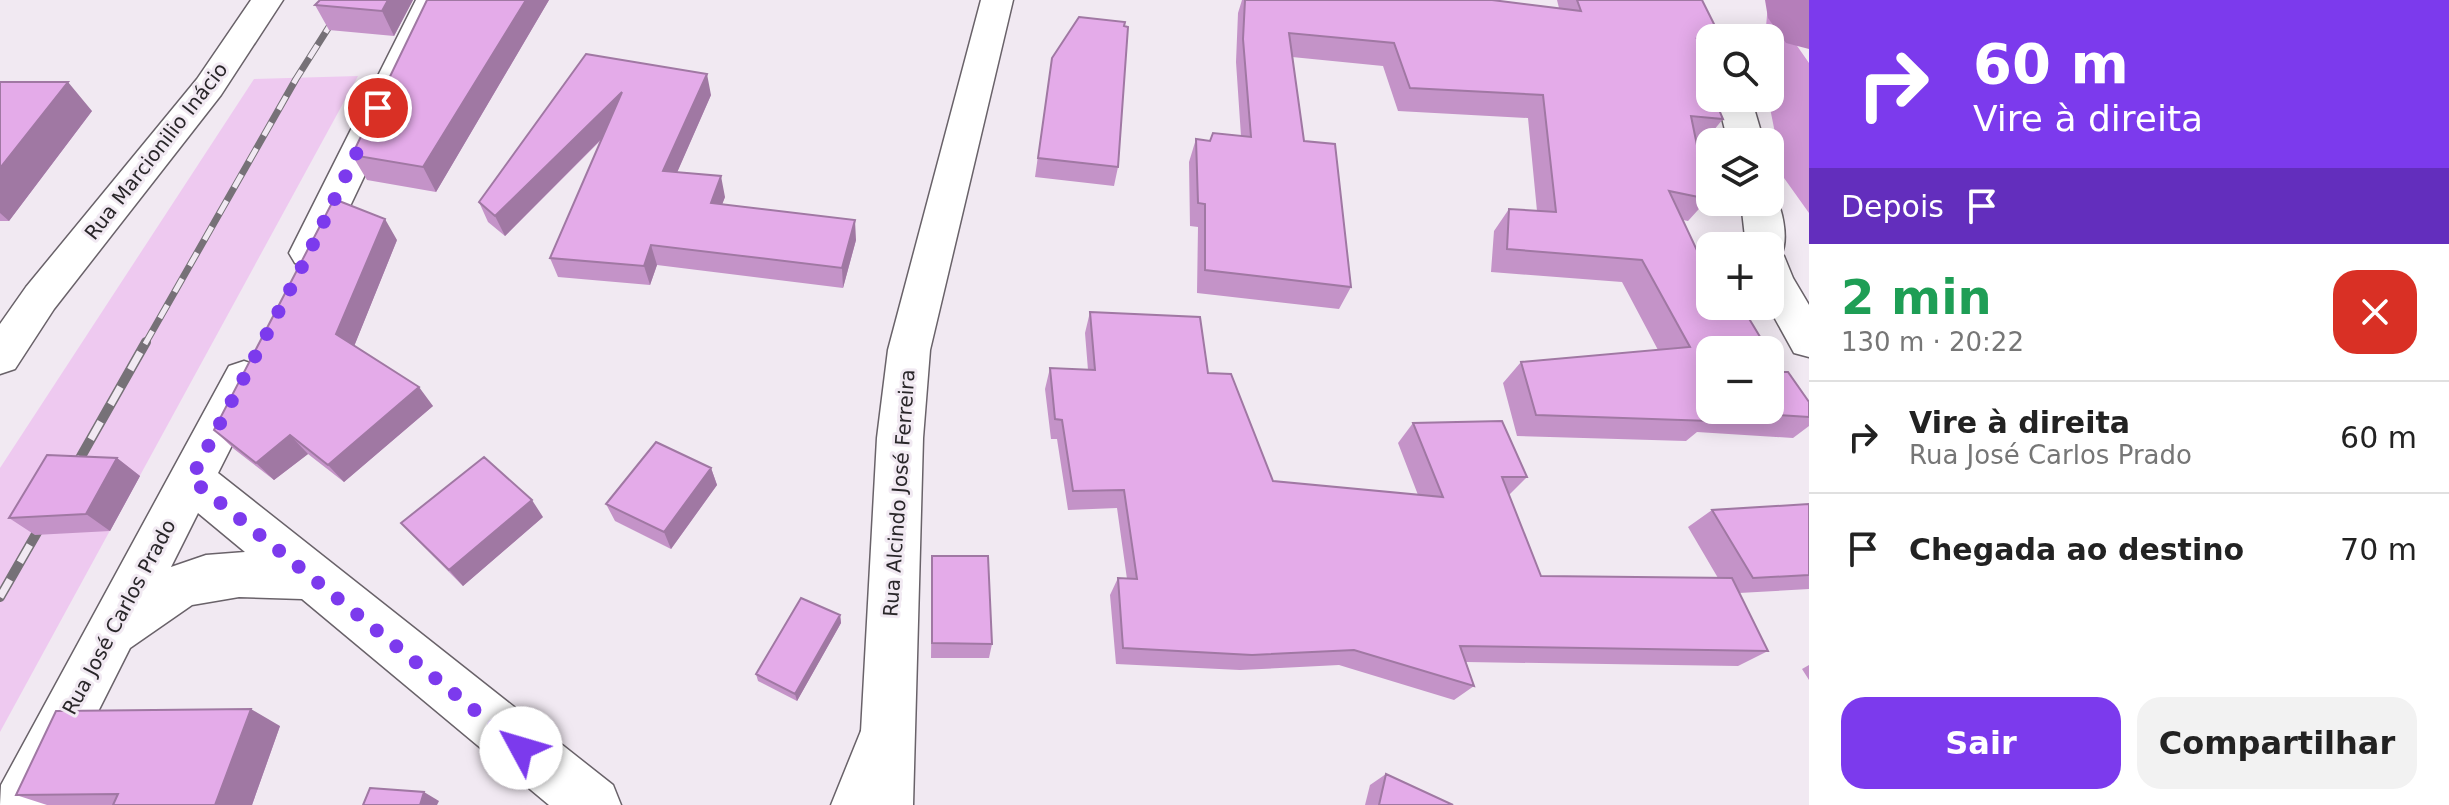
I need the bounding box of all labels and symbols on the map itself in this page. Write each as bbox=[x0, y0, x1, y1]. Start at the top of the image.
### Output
street label: Rua Marcionilio Inácio bbox=[79, 58, 233, 244]
pin bbox=[344, 74, 412, 142]
street label: Rua Alcindo José Ferreira bbox=[878, 368, 920, 618]
street label: Rua José Carlos Prado bbox=[57, 515, 181, 719]
position arrow bbox=[479, 706, 563, 790]

